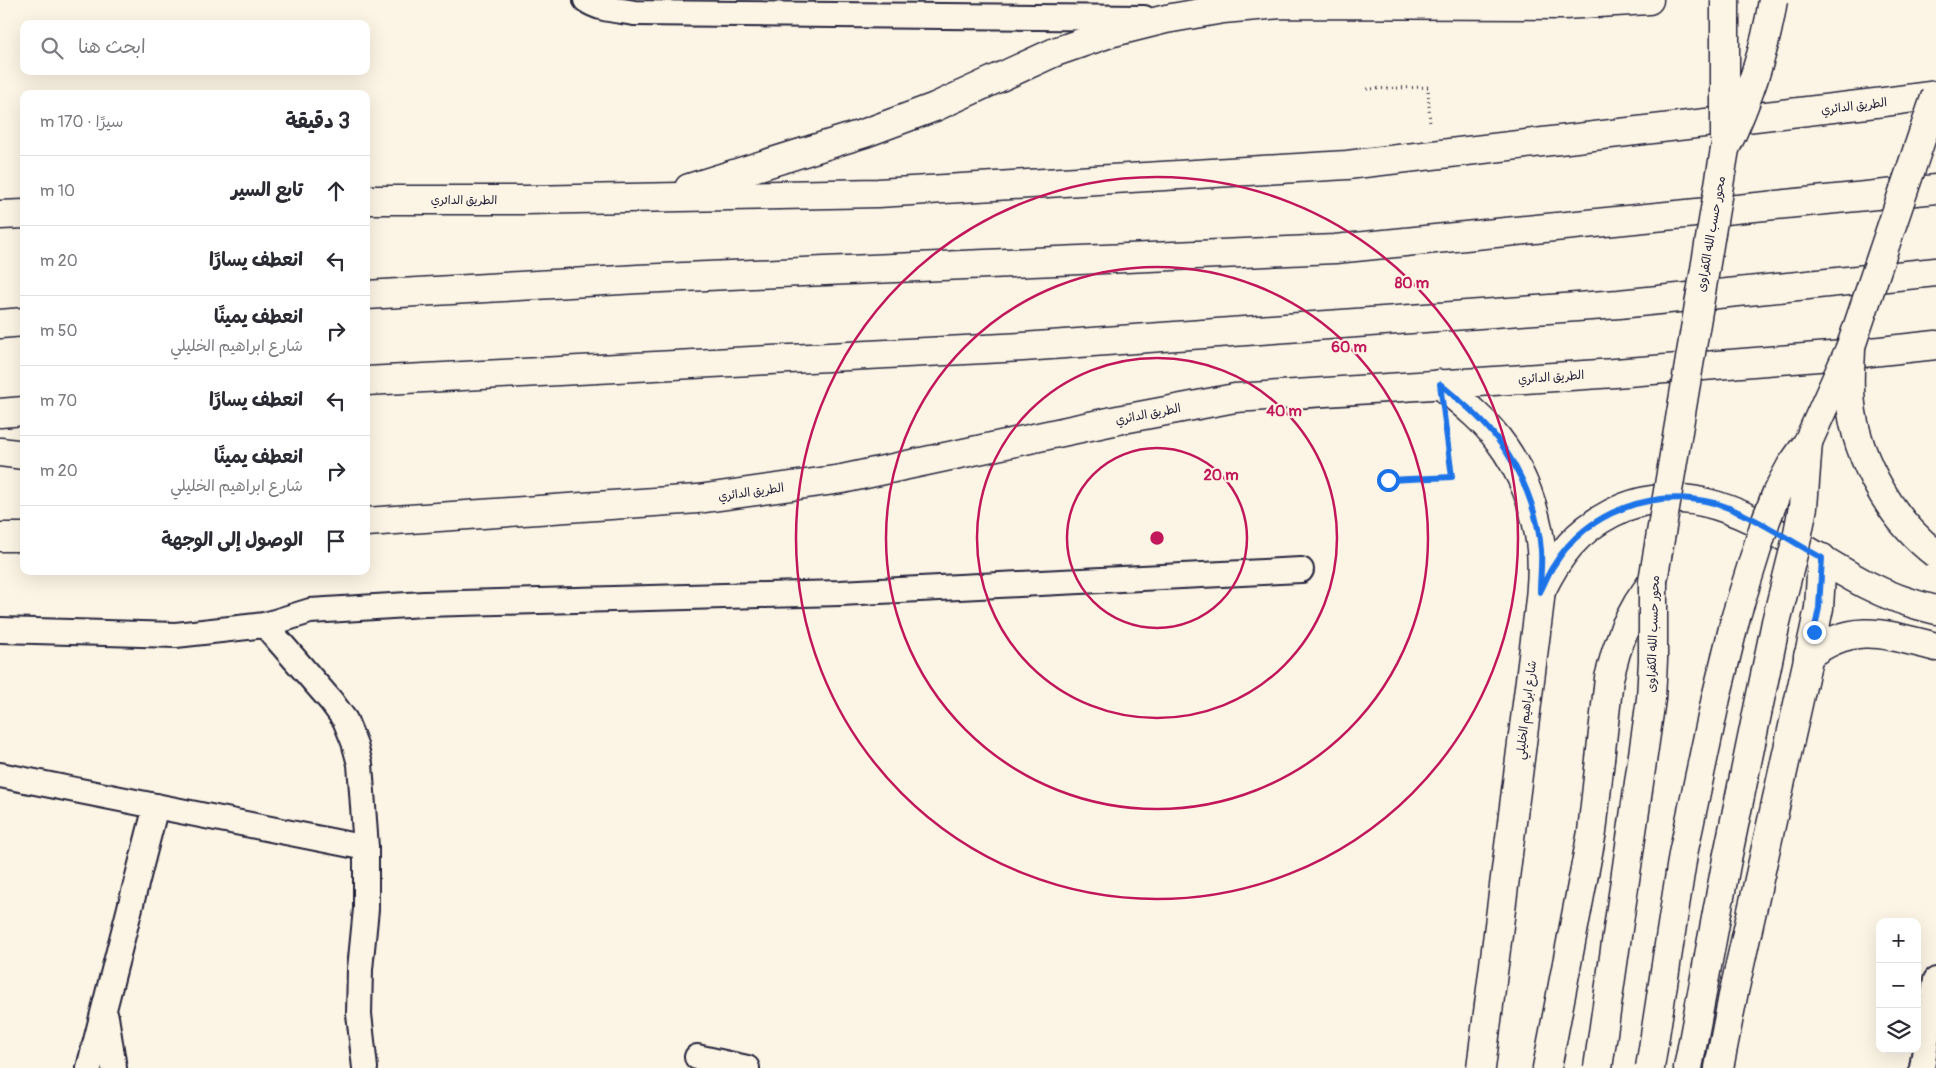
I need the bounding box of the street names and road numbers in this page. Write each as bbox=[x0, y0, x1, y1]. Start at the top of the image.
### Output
street label: الطريق الدائري bbox=[1820, 95, 1888, 119]
street label: محور حسب الله الكفراوى bbox=[1694, 175, 1729, 293]
street label: الطريق الدائري bbox=[431, 193, 497, 209]
street label: الطريق الدائري bbox=[1517, 368, 1585, 388]
street label: الطريق الدائري bbox=[1114, 401, 1182, 429]
street label: الطريق الدائري bbox=[717, 480, 785, 506]
street label: محور حسب الله الكفراوى bbox=[1644, 575, 1663, 693]
street label: شارع ابراهيم الخليلي bbox=[1513, 660, 1543, 761]

